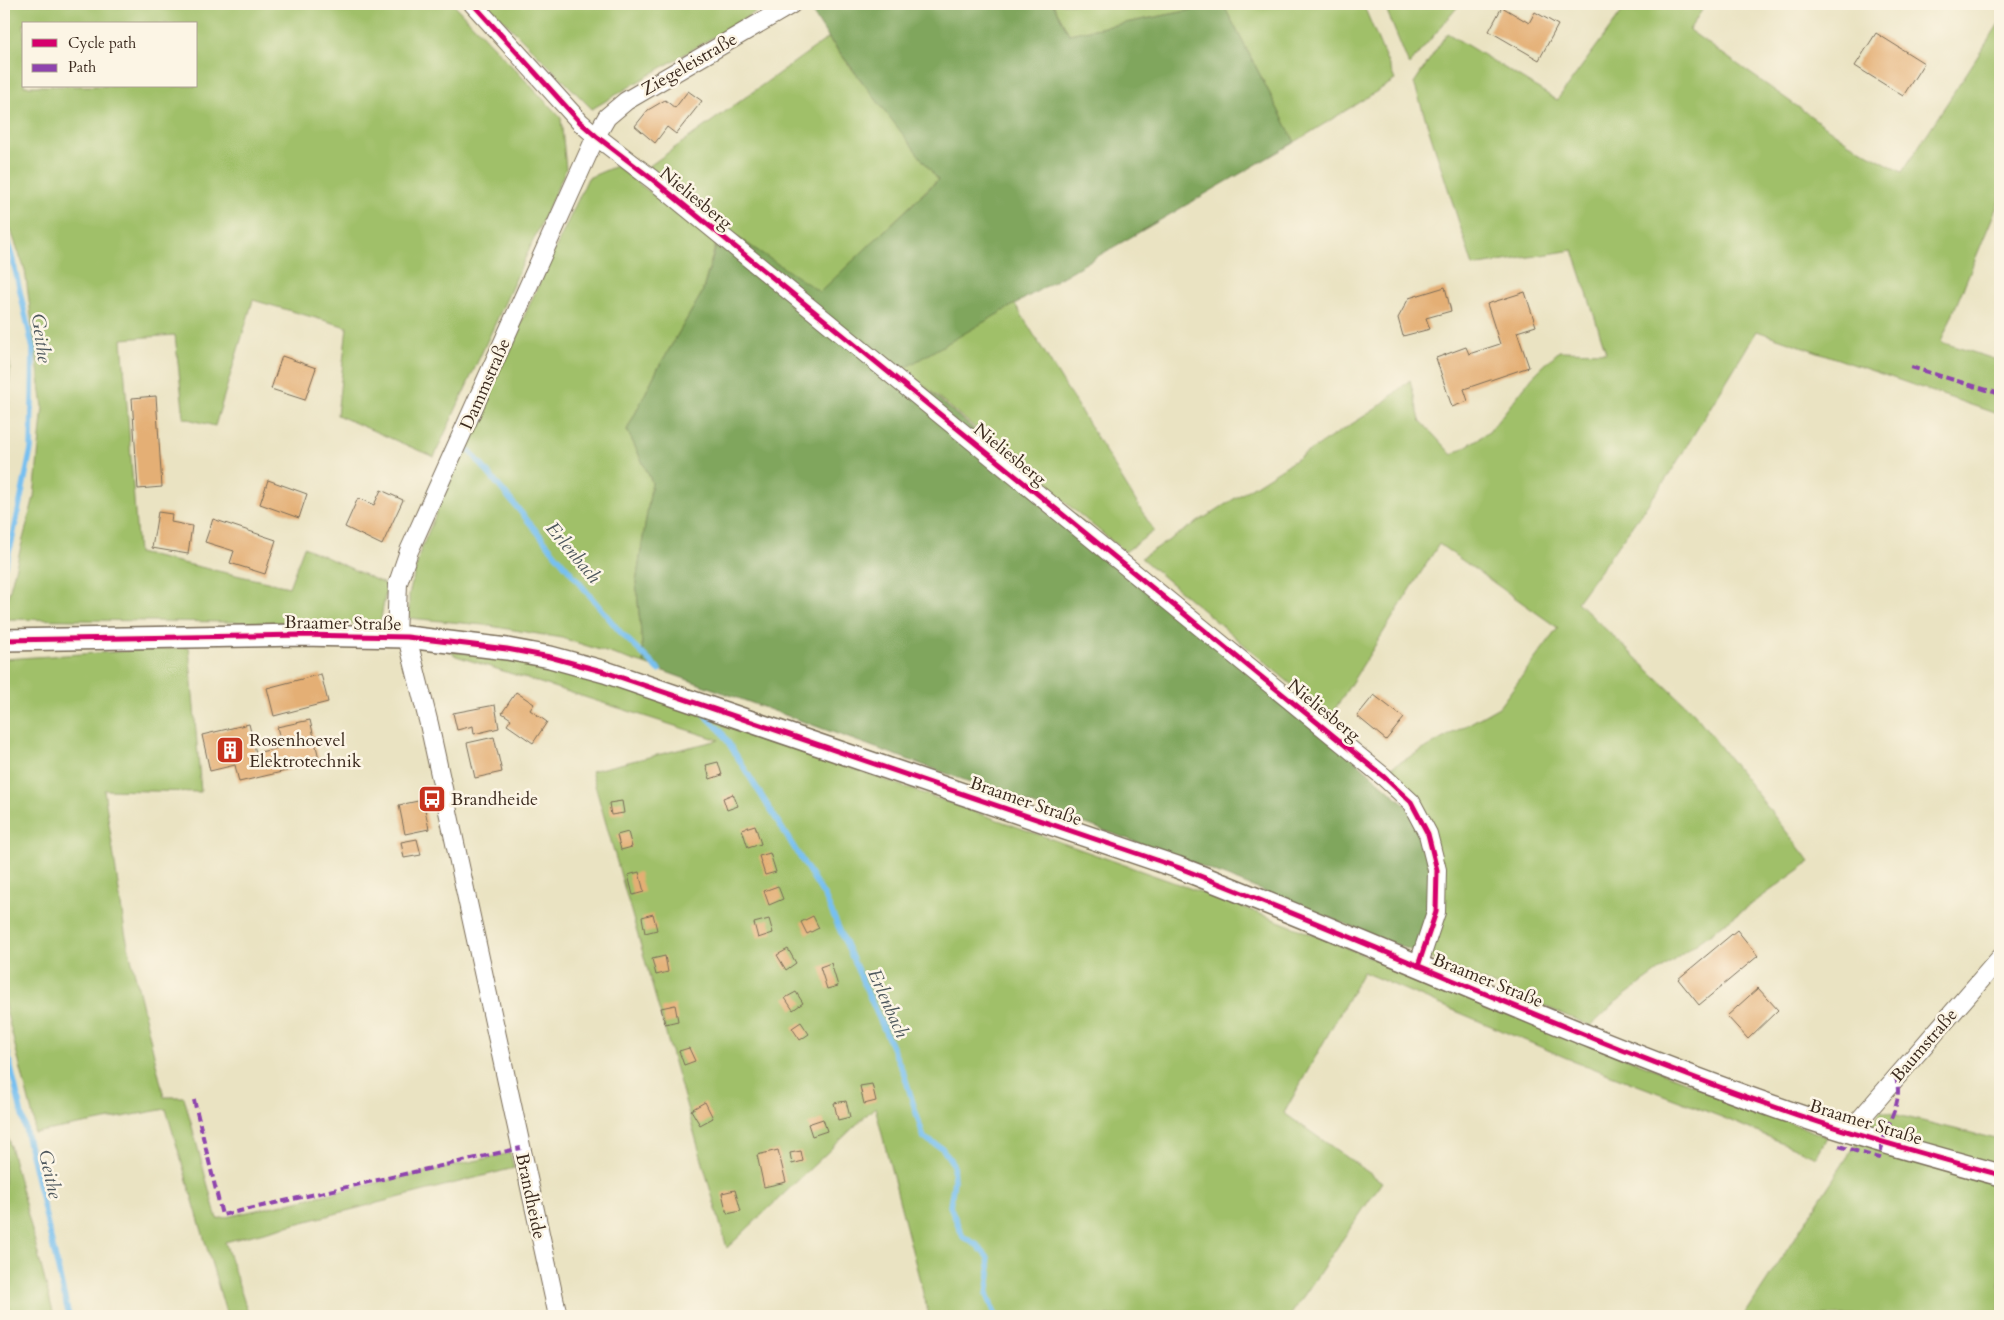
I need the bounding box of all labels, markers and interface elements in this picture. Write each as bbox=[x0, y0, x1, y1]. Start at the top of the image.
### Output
legend bbox=[22, 22, 198, 88]
street label: Ziegeleistraße bbox=[637, 27, 742, 102]
text: Cycle path bbox=[68, 33, 137, 53]
text: Path bbox=[68, 57, 97, 77]
street label: Nieliesberg bbox=[654, 161, 738, 236]
water label: Geithe bbox=[25, 312, 57, 365]
street label: Dammstraße bbox=[454, 334, 517, 434]
street label: Nieliesberg bbox=[968, 417, 1052, 492]
water label: Erlenbach bbox=[540, 516, 607, 589]
street label: Braamer Straße bbox=[284, 610, 402, 637]
street label: Nieliesberg bbox=[1282, 673, 1366, 748]
place label: Rosenhoevel Elektrotechnik bbox=[249, 728, 362, 774]
building icon: Rosenhoevel Elektrotechnik bbox=[215, 735, 245, 765]
street label: Braamer Straße bbox=[966, 771, 1085, 832]
bus stop icon: Brandheide bbox=[417, 784, 447, 814]
place label: Brandheide bbox=[451, 787, 538, 812]
street label: Braamer Straße bbox=[1429, 947, 1547, 1014]
water label: Erlenbach bbox=[861, 965, 915, 1042]
street label: Baumstraße bbox=[1885, 1003, 1963, 1088]
street label: Braamer Straße bbox=[1806, 1093, 1926, 1152]
water label: Geithe bbox=[32, 1147, 68, 1202]
street label: Brandheide bbox=[509, 1151, 552, 1241]

